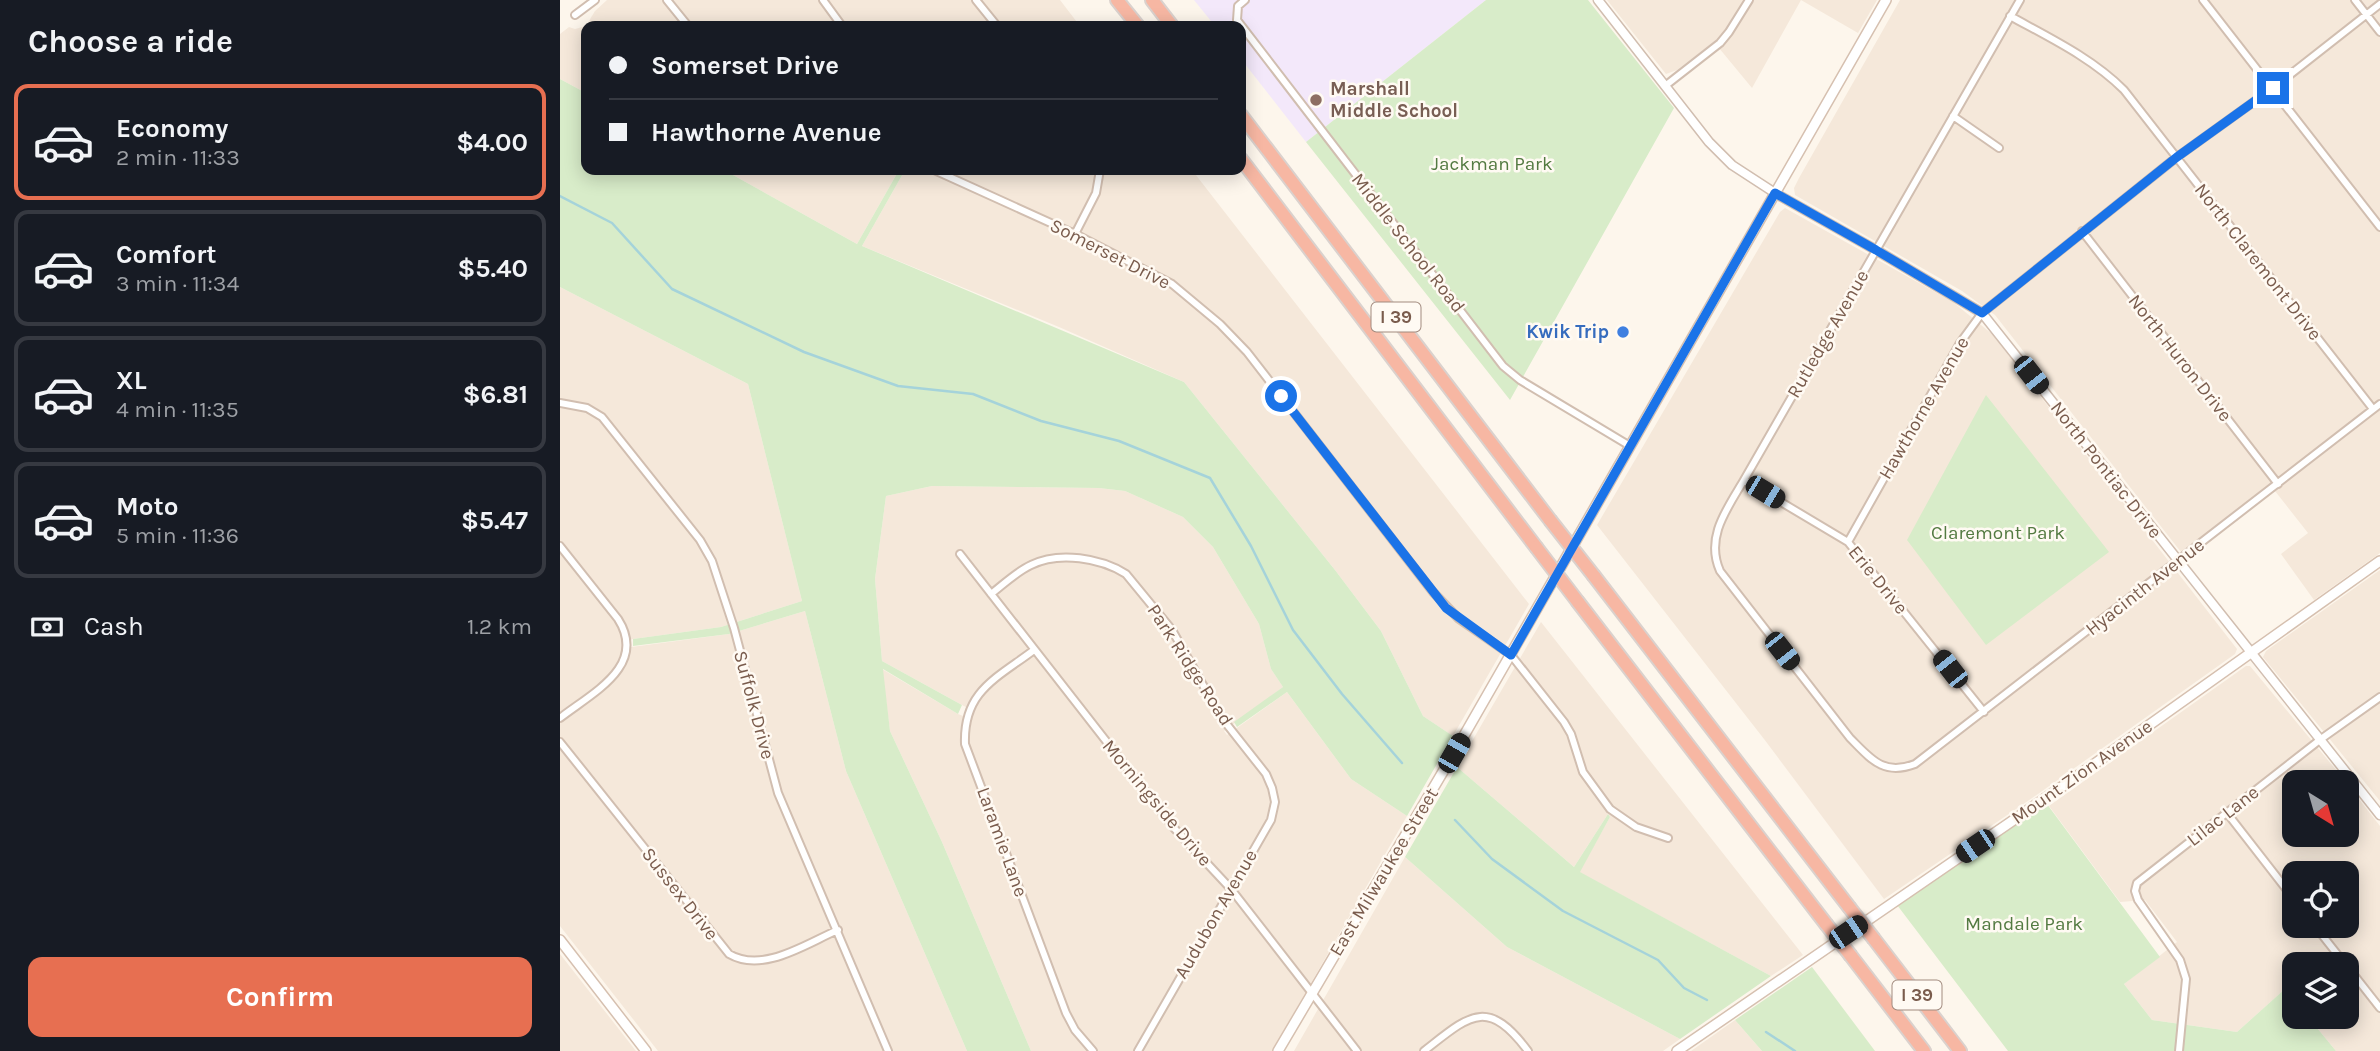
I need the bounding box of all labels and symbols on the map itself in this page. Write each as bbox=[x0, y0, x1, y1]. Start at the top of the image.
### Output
route end bbox=[2257, 72, 2289, 104]
place label: Marshall Middle School bbox=[1330, 78, 1458, 122]
marker: Marshall Middle School bbox=[1308, 92, 1324, 108]
park label: Jackman Park bbox=[1431, 153, 1553, 175]
street label: Middle School Road bbox=[1347, 169, 1469, 317]
street label: North Claremont Drive bbox=[2190, 179, 2326, 345]
street label: Somerset Drive bbox=[1046, 214, 1174, 294]
street label: Rutledge Avenue bbox=[1782, 266, 1874, 402]
street label: North Huron Drive bbox=[2124, 290, 2236, 426]
road number: I 39 bbox=[1372, 302, 1420, 332]
place label: Kwik Trip bbox=[1526, 321, 1609, 343]
marker: Kwik Trip bbox=[1615, 324, 1631, 340]
street label: Hawthorne Avenue bbox=[1874, 333, 1974, 483]
car bbox=[2010, 352, 2053, 398]
route start bbox=[1265, 380, 1297, 412]
street label: North Pontiac Drive bbox=[2046, 397, 2166, 543]
car bbox=[1742, 472, 1789, 512]
park label: Claremont Park bbox=[1931, 522, 2065, 544]
street label: Hyacinth Avenue bbox=[2081, 534, 2209, 640]
street label: Erie Drive bbox=[1844, 541, 1912, 619]
street label: Park Ridge Road bbox=[1143, 600, 1237, 730]
car bbox=[1761, 628, 1804, 674]
car bbox=[1929, 646, 1972, 692]
street label: Suffolk Drive bbox=[729, 648, 779, 762]
street label: Mount Zion Avenue bbox=[2007, 715, 2157, 829]
car bbox=[1435, 730, 1474, 776]
street label: Morningside Drive bbox=[1098, 735, 1216, 871]
north arrow bbox=[2282, 770, 2359, 847]
street label: Lilac Lane bbox=[2183, 781, 2263, 851]
street label: Laramie Lane bbox=[972, 784, 1032, 900]
street label: East Milwaukee Street bbox=[1325, 784, 1443, 960]
car bbox=[1952, 826, 1999, 866]
street label: Sussex Drive bbox=[637, 843, 723, 945]
street label: Audubon Avenue bbox=[1170, 846, 1262, 982]
car bbox=[1825, 912, 1872, 952]
park label: Mandale Park bbox=[1965, 913, 2083, 935]
road number: I 39 bbox=[1892, 980, 1942, 1010]

